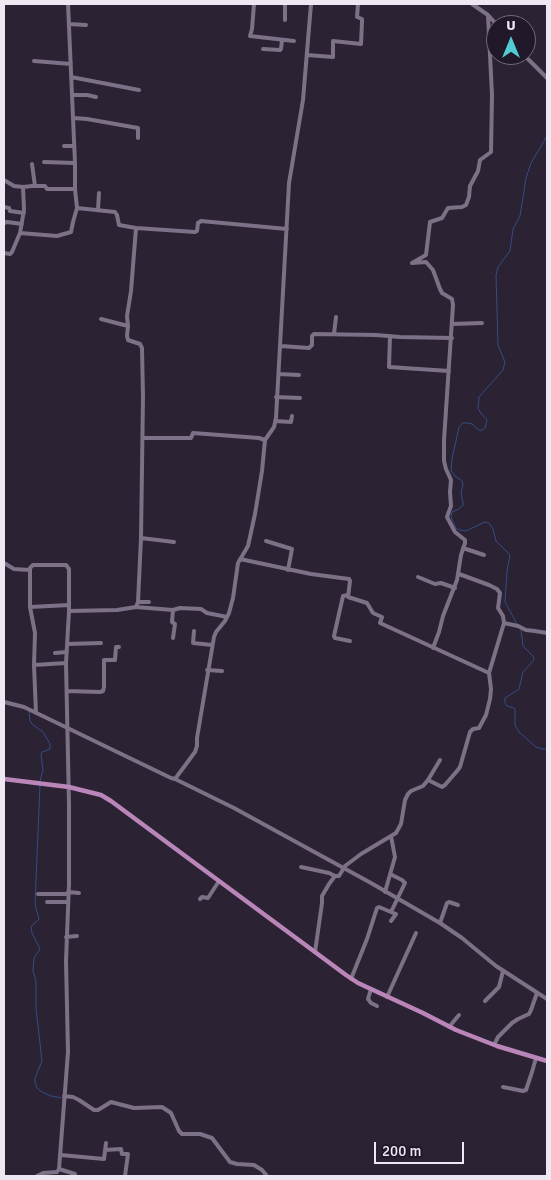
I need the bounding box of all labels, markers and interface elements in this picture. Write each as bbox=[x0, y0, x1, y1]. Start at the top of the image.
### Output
north arrow bbox=[486, 15, 536, 65]
text: U bbox=[506, 17, 516, 34]
scale bar bbox=[376, 1132, 466, 1164]
text: 200 m bbox=[382, 1142, 422, 1160]

